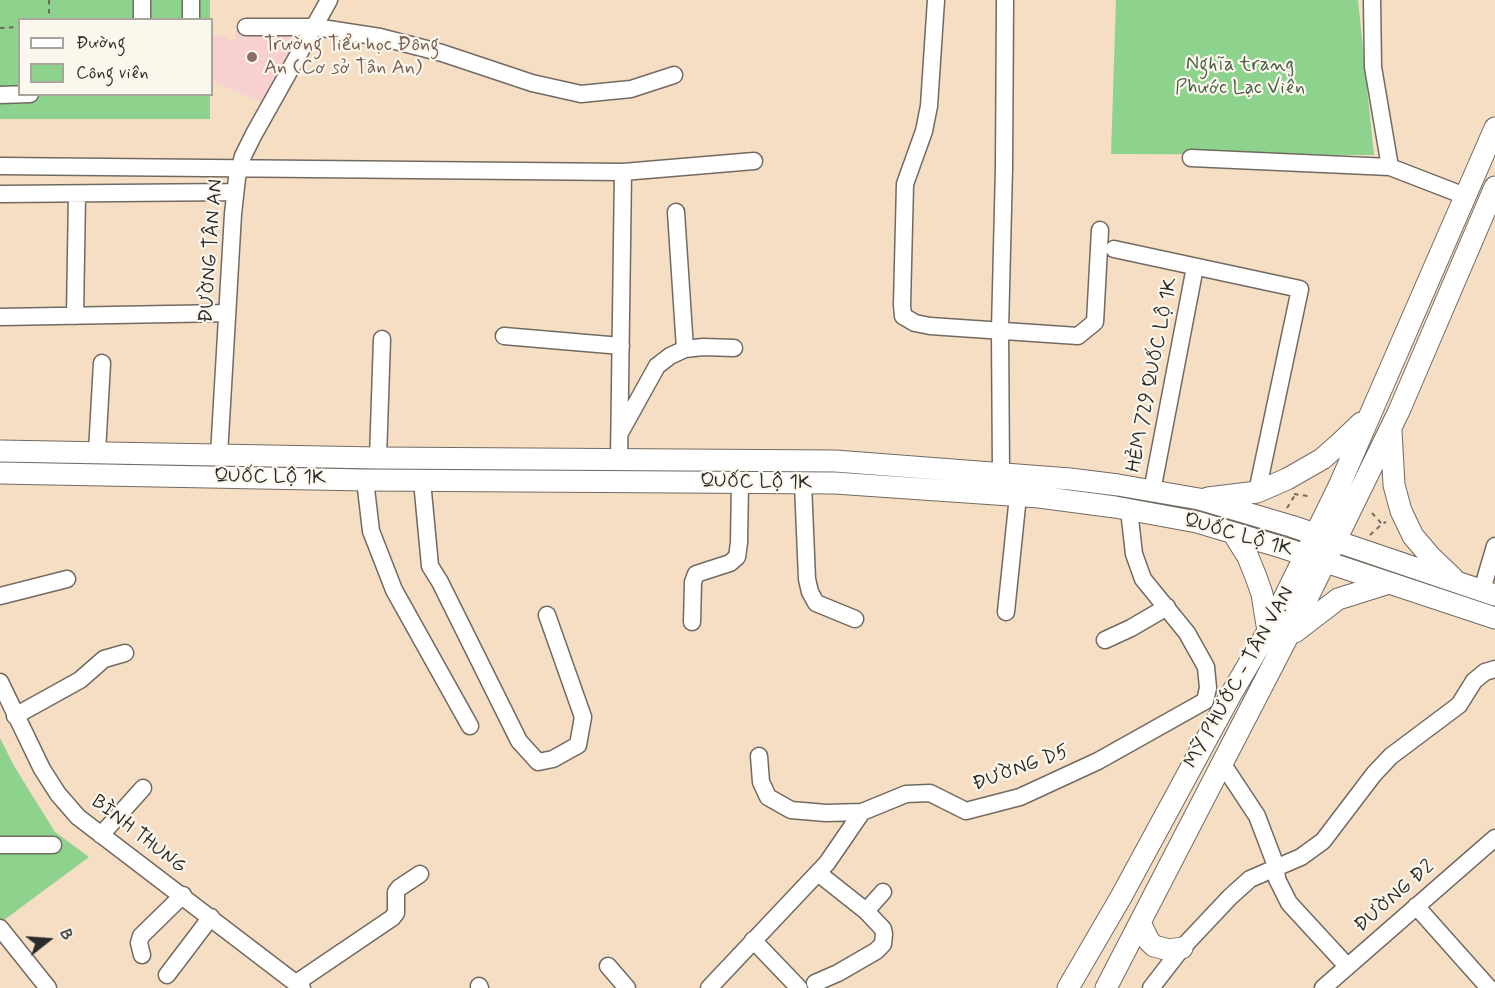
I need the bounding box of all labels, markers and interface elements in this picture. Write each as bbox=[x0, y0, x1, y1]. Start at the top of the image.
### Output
legend bbox=[18, 18, 213, 96]
text: Đường bbox=[76, 31, 126, 55]
place label: Trường Tiểu học Đông An (Cơ sở Tân An) bbox=[264, 34, 439, 81]
marker: Trường Tiểu học Đông An (Cơ sở Tân An) bbox=[245, 50, 259, 64]
park label: Nghĩa trang Phước Lạc Viên bbox=[1175, 54, 1305, 101]
text: Công viên bbox=[76, 61, 149, 85]
street label: ĐƯỜNG TÂN AN bbox=[195, 178, 229, 324]
street label: HẺM 729 QUỐC LỘ 1K bbox=[1122, 275, 1184, 475]
street label: QUỐC LỘ 1K bbox=[214, 465, 326, 491]
street label: QUỐC LỘ 1K bbox=[700, 470, 812, 496]
street label: QUỐC LỘ 1K bbox=[1181, 509, 1295, 563]
street label: MỸ PHƯỚC - TÂN VẠN bbox=[1180, 583, 1300, 773]
street label: ĐƯỜNG D5 bbox=[970, 741, 1072, 797]
street label: BÌNH THUNG bbox=[86, 790, 190, 880]
street label: ĐƯỜNG Đ2 bbox=[1350, 856, 1440, 938]
north arrow bbox=[18, 910, 78, 970]
text: B bbox=[54, 927, 77, 943]

